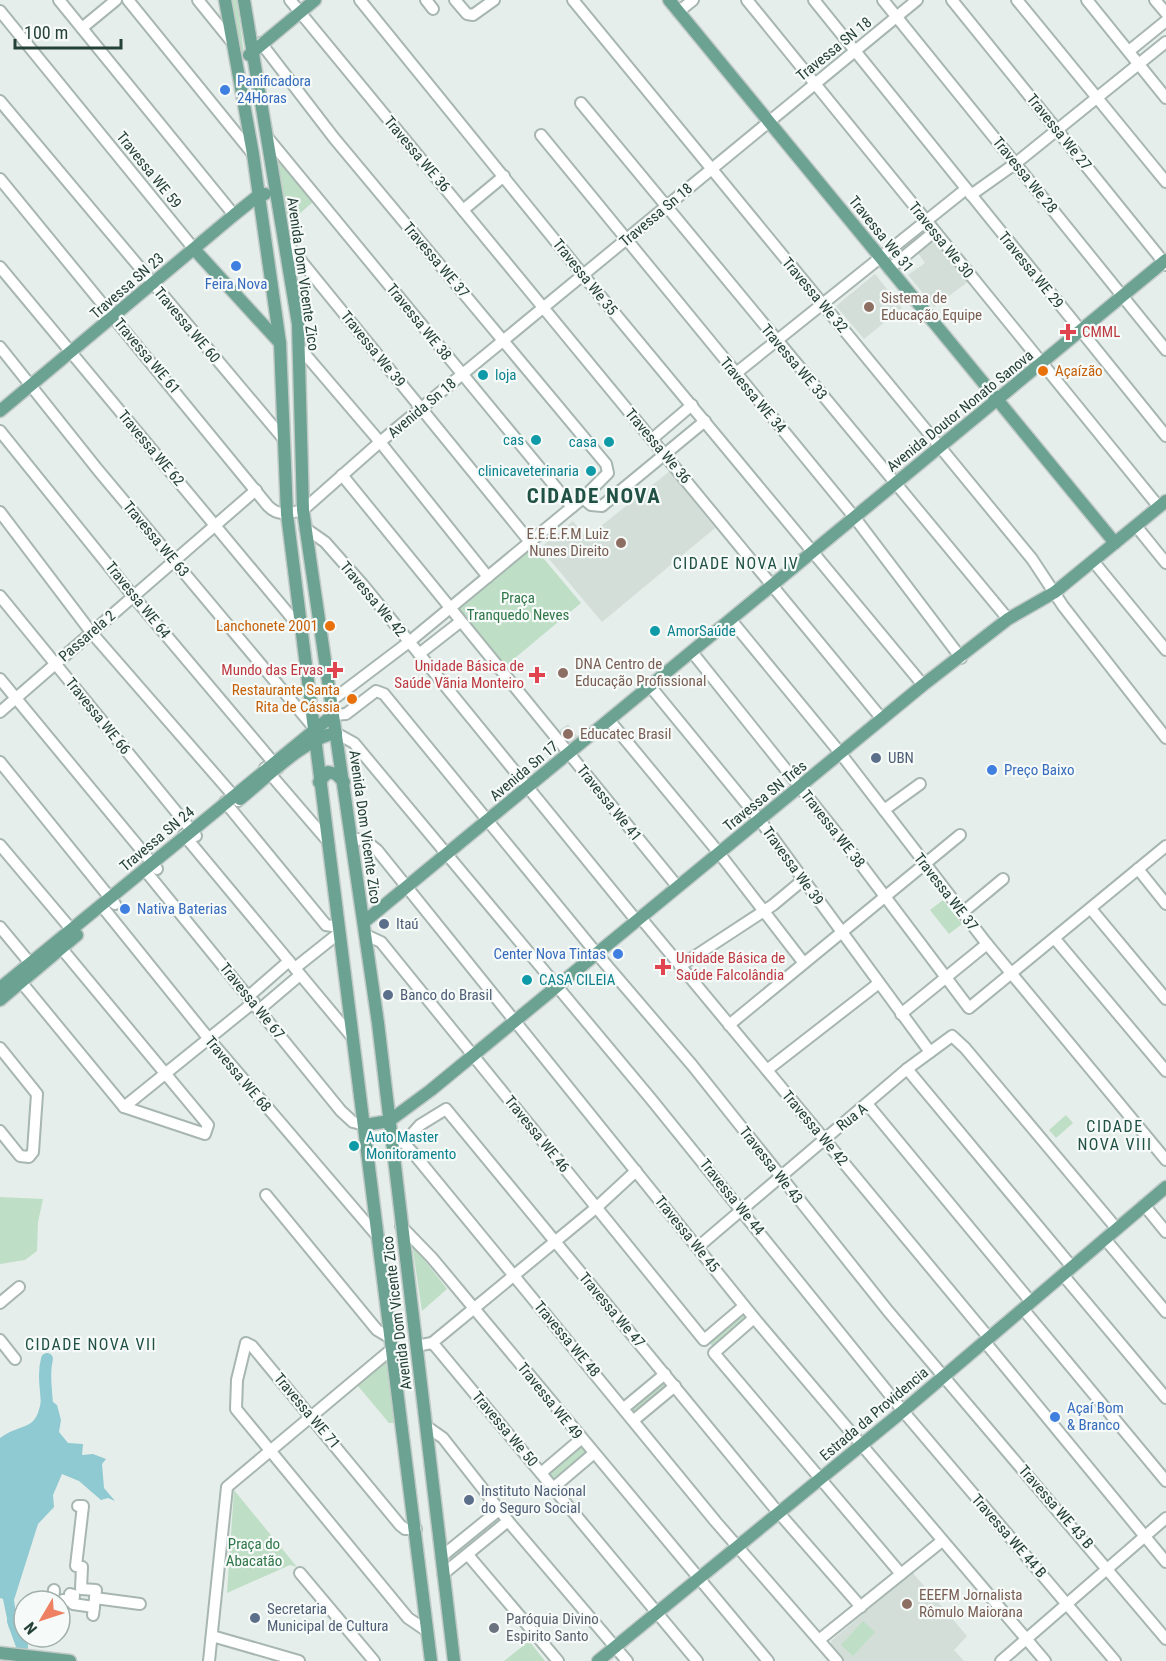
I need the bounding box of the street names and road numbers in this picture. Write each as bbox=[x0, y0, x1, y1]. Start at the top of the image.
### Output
street label: Travessa SN 18 bbox=[793, 13, 875, 85]
street label: Travessa We 27 bbox=[1023, 90, 1095, 174]
street label: Travessa WE 36 bbox=[380, 112, 454, 196]
street label: Travessa WE 59 bbox=[113, 128, 185, 212]
street label: Travessa We 28 bbox=[989, 133, 1061, 217]
street label: Travessa Sn 18 bbox=[616, 179, 696, 251]
street label: Travessa We 31 bbox=[845, 192, 917, 276]
street label: Avenida Dom Vicente Zico bbox=[283, 196, 323, 352]
street label: Travessa We 30 bbox=[905, 198, 977, 282]
street label: Travessa WE 37 bbox=[399, 218, 473, 302]
street label: Travessa WE 29 bbox=[995, 228, 1067, 312]
street label: Travessa We 35 bbox=[549, 235, 621, 319]
street label: Travessa SN 23 bbox=[87, 249, 167, 323]
street label: Travessa We 32 bbox=[778, 254, 852, 336]
street label: Travessa WE 38 bbox=[383, 280, 455, 364]
street label: Travessa WE 60 bbox=[150, 283, 224, 367]
street label: Travessa We 39 bbox=[337, 307, 409, 391]
street label: Travessa WE 61 bbox=[110, 314, 184, 398]
street label: Travessa WE 33 bbox=[757, 320, 831, 404]
street label: Avenida Doutor Nonato Sanova bbox=[883, 346, 1037, 476]
street label: Travessa WE 34 bbox=[716, 353, 790, 437]
street label: Avenida Sn 18 bbox=[384, 374, 460, 442]
street label: Travessa We 36 bbox=[621, 405, 695, 487]
street label: Travessa WE 62 bbox=[114, 406, 188, 490]
street label: Travessa WE 63 bbox=[119, 497, 193, 581]
street label: Travessa WE 64 bbox=[102, 558, 174, 642]
street label: Travessa We 42 bbox=[336, 558, 410, 640]
street label: Passarela 2 bbox=[55, 606, 119, 666]
street label: Travessa WE 66 bbox=[62, 674, 134, 758]
street label: Avenida Sn 17 bbox=[486, 737, 562, 805]
street label: Avenida Dom Vicente Zico bbox=[345, 749, 385, 905]
street label: Travessa SN Três bbox=[720, 757, 810, 835]
street label: Travessa We 41 bbox=[573, 761, 645, 845]
street label: Travessa WE 38 bbox=[797, 787, 869, 871]
street label: Travessa SN 24 bbox=[116, 803, 198, 875]
street label: Travessa We 39 bbox=[758, 823, 828, 909]
street label: Travessa WE 37 bbox=[910, 850, 982, 934]
street label: Travessa We 67 bbox=[216, 959, 288, 1043]
street label: Travessa WE 68 bbox=[201, 1032, 275, 1116]
street label: Travessa We 42 bbox=[778, 1087, 852, 1169]
street label: Travessa WE 46 bbox=[501, 1092, 573, 1176]
street label: Rua A bbox=[833, 1099, 871, 1135]
street label: Travessa We 43 bbox=[735, 1123, 807, 1207]
street label: Travessa We 44 bbox=[696, 1155, 768, 1239]
street label: Travessa We 45 bbox=[651, 1192, 723, 1276]
street label: Avenida Dom Vicente Zico bbox=[379, 1235, 415, 1391]
street label: Travessa We 47 bbox=[575, 1269, 649, 1351]
street label: Travessa WE 48 bbox=[530, 1297, 604, 1381]
street label: Travessa WE 49 bbox=[514, 1359, 586, 1443]
street label: Estrada da Providencia bbox=[816, 1364, 932, 1464]
street label: Travessa WE 71 bbox=[270, 1369, 344, 1453]
street label: Travessa We 50 bbox=[468, 1388, 542, 1470]
street label: Travessa WE 43 B bbox=[1015, 1461, 1097, 1553]
street label: Travessa WE 44 B bbox=[968, 1490, 1050, 1582]

